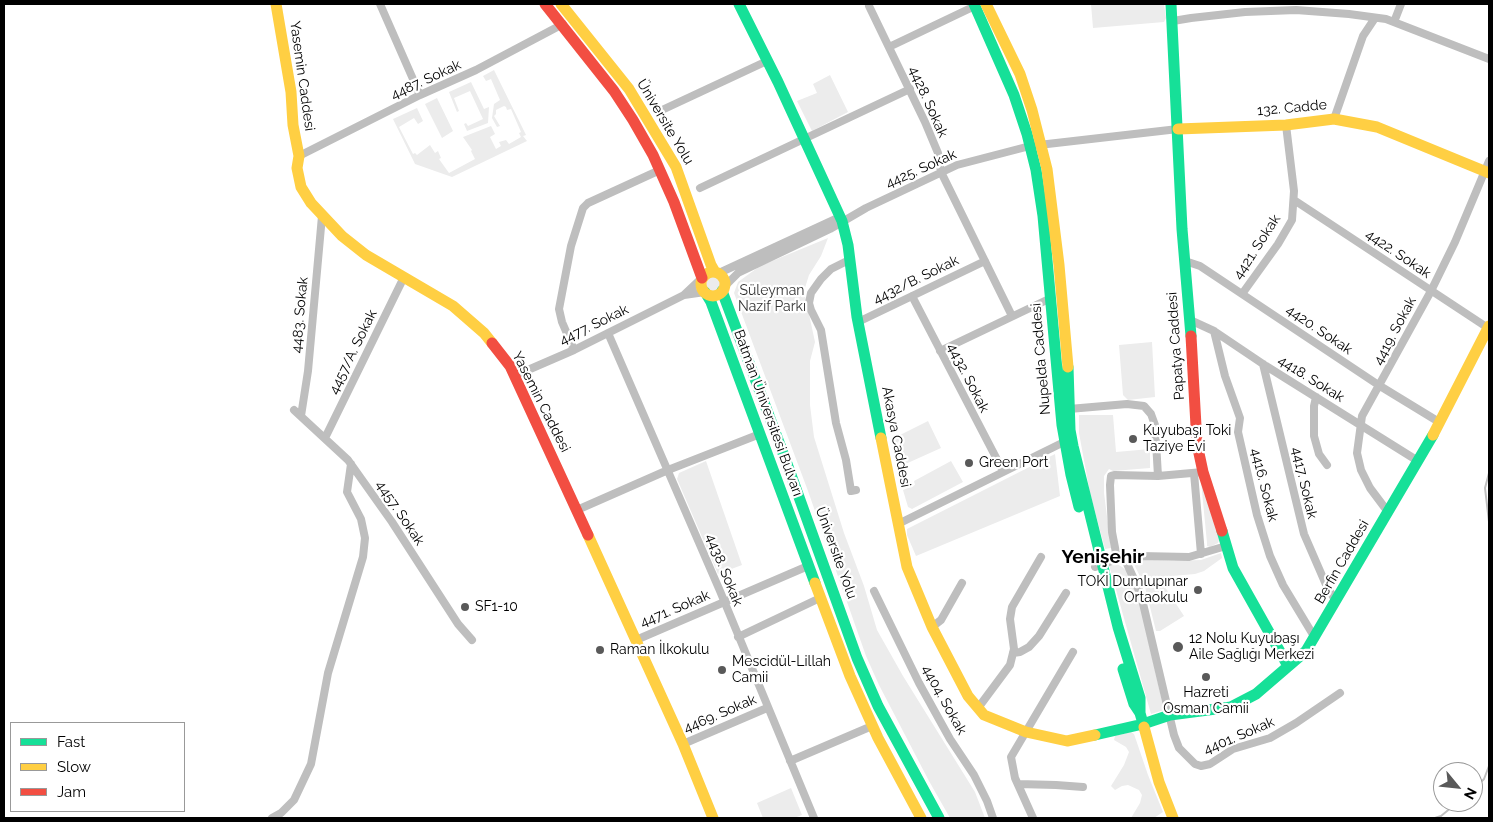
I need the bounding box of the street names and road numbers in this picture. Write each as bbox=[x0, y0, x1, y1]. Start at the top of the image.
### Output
street label: Yasemin Caddesi bbox=[286, 20, 318, 132]
street label: 4487. Sokak bbox=[388, 56, 464, 104]
street label: 4428. Sokak bbox=[905, 64, 951, 140]
street label: Üniversite Yolu bbox=[633, 76, 697, 168]
street label: 132. Cadde bbox=[1256, 97, 1328, 119]
street label: 4425. Sokak bbox=[883, 146, 959, 192]
street label: 4421. Sokak bbox=[1230, 211, 1284, 283]
street label: 4422. Sokak bbox=[1362, 226, 1434, 282]
street label: 4432/B. Sokak bbox=[870, 252, 962, 308]
street label: 4483. Sokak bbox=[288, 276, 312, 354]
street label: Papatya Caddesi bbox=[1164, 291, 1188, 401]
street label: 4419. Sokak bbox=[1370, 294, 1420, 368]
street label: 4477. Sokak bbox=[557, 301, 631, 349]
street label: Nupelda Caddesi bbox=[1028, 302, 1054, 416]
street label: 4420. Sokak bbox=[1283, 302, 1355, 358]
street label: 4457/A. Sokak bbox=[325, 307, 381, 397]
street label: Batman Üniversitesi Bulvarı bbox=[730, 327, 806, 499]
street label: 4432. Sokak bbox=[943, 341, 993, 415]
street label: Yasemin Caddesi bbox=[508, 349, 574, 455]
street label: 4418. Sokak bbox=[1275, 352, 1347, 406]
street label: Akasya Caddesi bbox=[878, 385, 914, 489]
street label: 4417. Sokak bbox=[1288, 445, 1320, 521]
street label: 4416. Sokak bbox=[1247, 446, 1281, 524]
street label: 4457. Sokak bbox=[372, 477, 428, 549]
street label: Üniversite Yolu bbox=[812, 505, 860, 601]
street label: Berfin Caddesi bbox=[1311, 517, 1373, 607]
street label: 4438. Sokak bbox=[702, 531, 746, 609]
street label: 4471. Sokak bbox=[638, 587, 712, 631]
street label: 4404. Sokak bbox=[918, 662, 970, 738]
street label: 4469. Sokak bbox=[681, 691, 759, 737]
street label: 4401. Sokak bbox=[1201, 714, 1277, 758]

